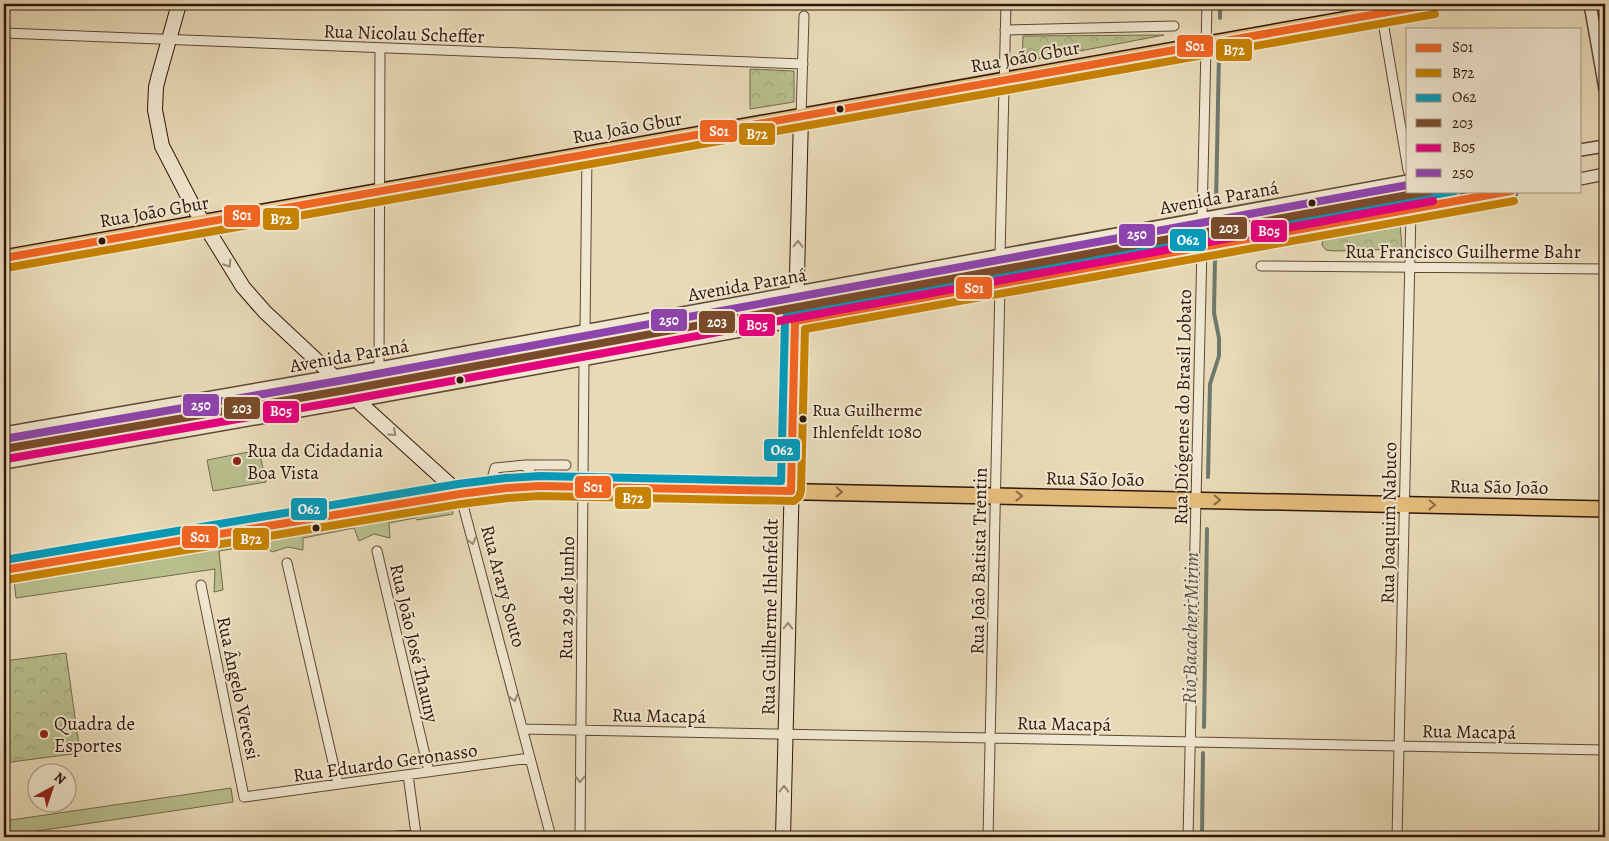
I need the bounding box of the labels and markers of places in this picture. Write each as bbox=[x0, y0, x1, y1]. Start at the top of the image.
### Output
unlabelled marker bbox=[835, 104, 845, 114]
unlabelled marker bbox=[1307, 198, 1317, 208]
unlabelled marker bbox=[97, 236, 107, 246]
unlabelled marker bbox=[455, 375, 465, 385]
place label: Rua Guilherme Ihlenfeldt 1080 bbox=[812, 398, 923, 444]
marker: Rua Guilherme Ihlenfeldt 1080 bbox=[798, 414, 808, 424]
place label: Rua da Cidadania Boa Vista bbox=[247, 438, 384, 486]
marker: Rua da Cidadania Boa Vista bbox=[231, 455, 243, 467]
unlabelled marker bbox=[311, 523, 321, 533]
place label: Quadra de Esportes bbox=[54, 711, 135, 759]
marker: Quadra de Esportes bbox=[38, 728, 50, 740]

